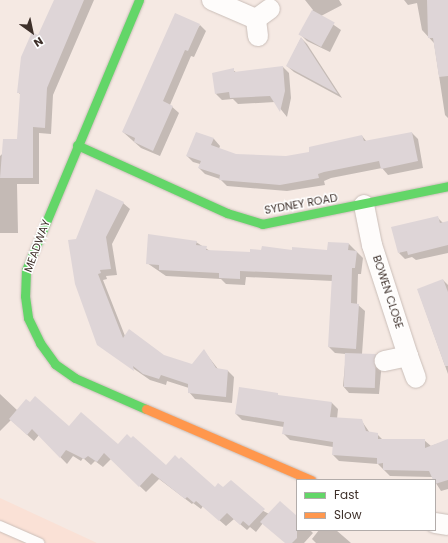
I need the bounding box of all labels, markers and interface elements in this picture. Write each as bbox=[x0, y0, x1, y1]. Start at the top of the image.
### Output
north arrow bbox=[12, 12, 52, 52]
text: N bbox=[31, 33, 46, 51]
street label: SYDNEY ROAD bbox=[263, 191, 339, 217]
street label: MEADWAY bbox=[21, 218, 53, 274]
street label: BOWEN CLOSE bbox=[370, 254, 406, 330]
legend bbox=[296, 479, 436, 531]
text: Fast bbox=[334, 486, 359, 503]
text: Slow bbox=[334, 506, 362, 523]

